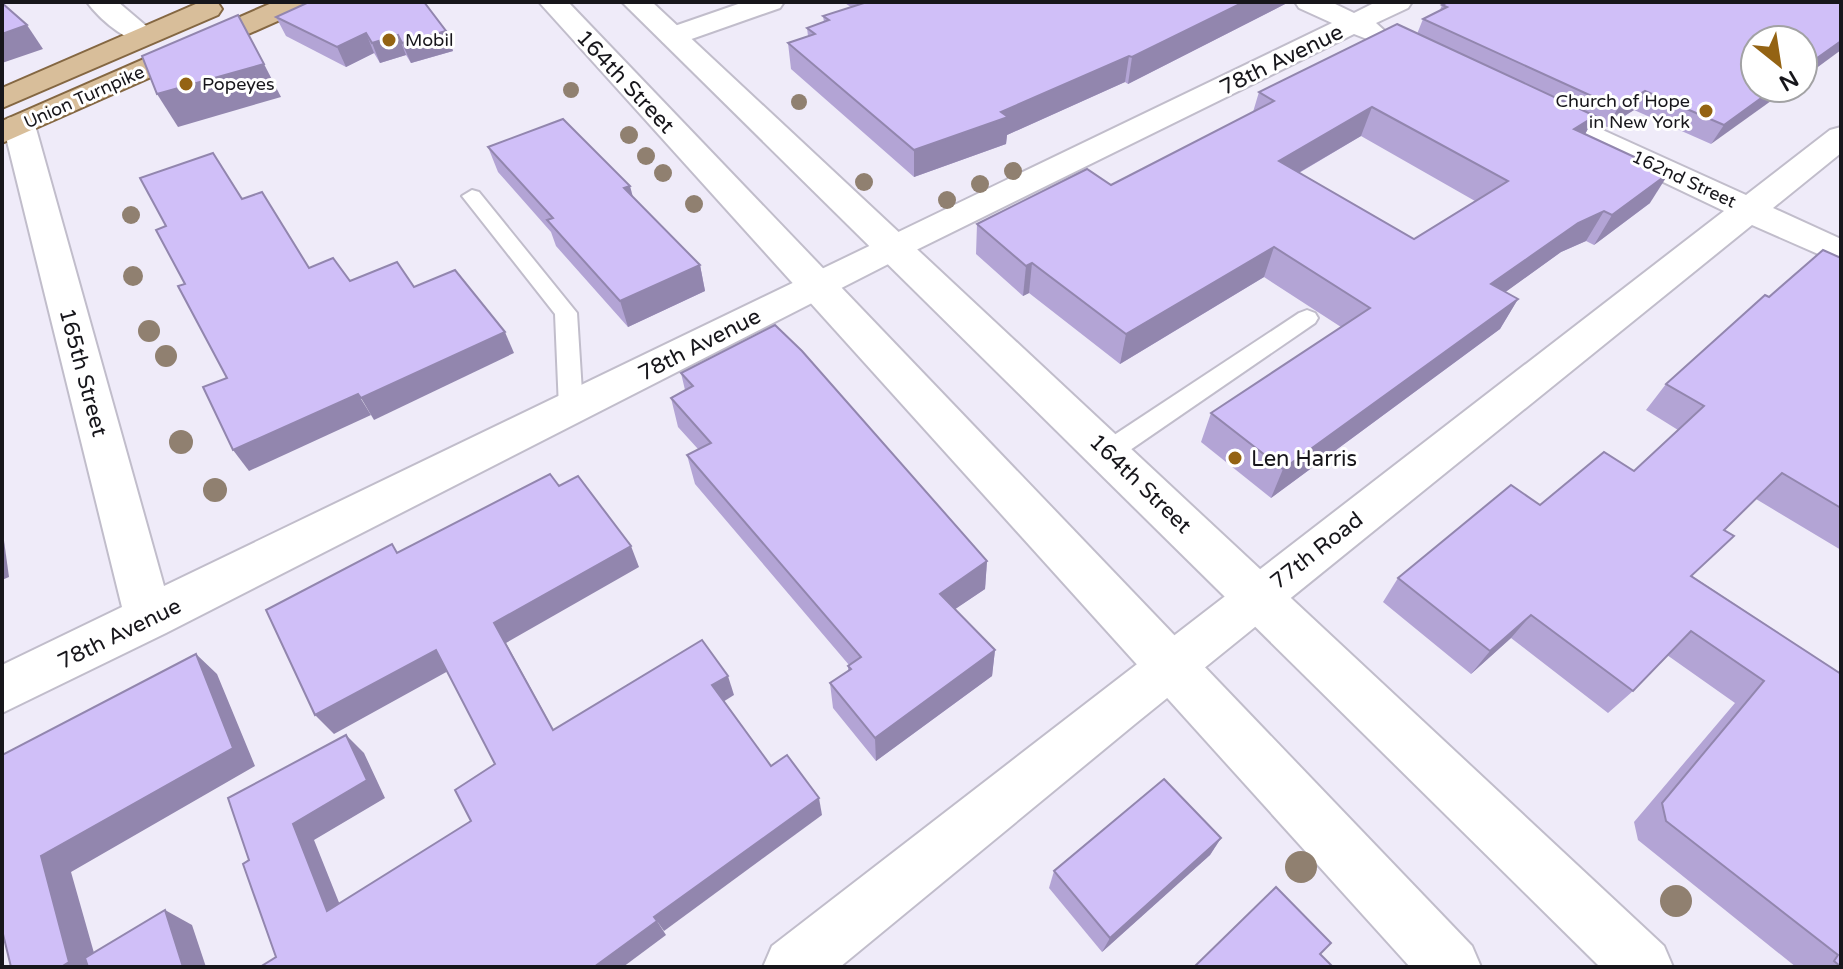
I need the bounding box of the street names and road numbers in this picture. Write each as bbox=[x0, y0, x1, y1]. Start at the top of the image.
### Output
street label: 78th Avenue bbox=[1216, 19, 1347, 101]
street label: 164th Street bbox=[571, 25, 680, 139]
street label: Union Turnpike bbox=[20, 61, 148, 133]
street label: 162nd Street bbox=[1628, 145, 1740, 213]
street label: 78th Avenue bbox=[634, 303, 765, 387]
street label: 165th Street bbox=[53, 305, 113, 439]
street label: 164th Street bbox=[1084, 429, 1197, 539]
street label: 77th Road bbox=[1265, 507, 1368, 595]
street label: 78th Avenue bbox=[54, 593, 185, 675]

